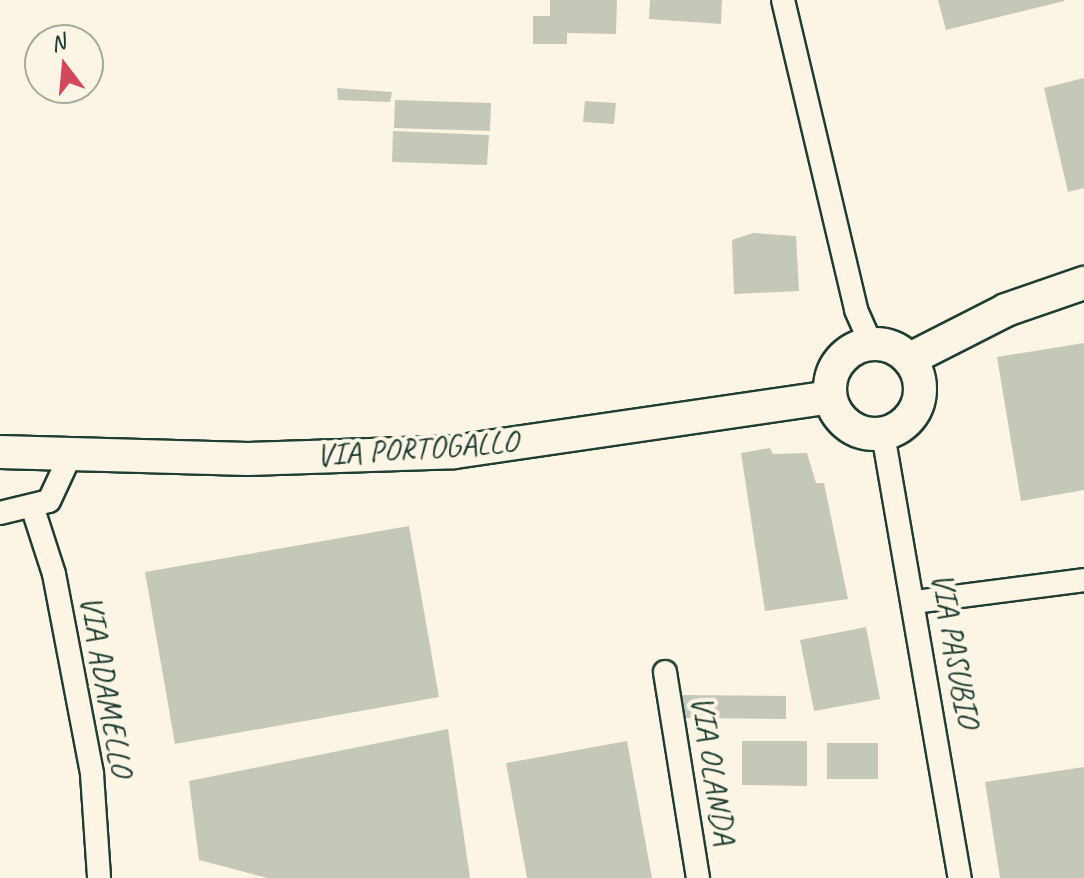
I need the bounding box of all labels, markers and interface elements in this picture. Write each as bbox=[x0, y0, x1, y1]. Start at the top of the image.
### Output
north arrow bbox=[24, 24, 104, 104]
text: N bbox=[48, 28, 68, 58]
street label: VIA PORTOGALLO bbox=[316, 423, 518, 475]
street label: VIA PASUBIO bbox=[922, 569, 988, 731]
street label: VIA ADAMELLO bbox=[71, 592, 141, 780]
street label: VIA OLANDA bbox=[682, 693, 744, 847]

